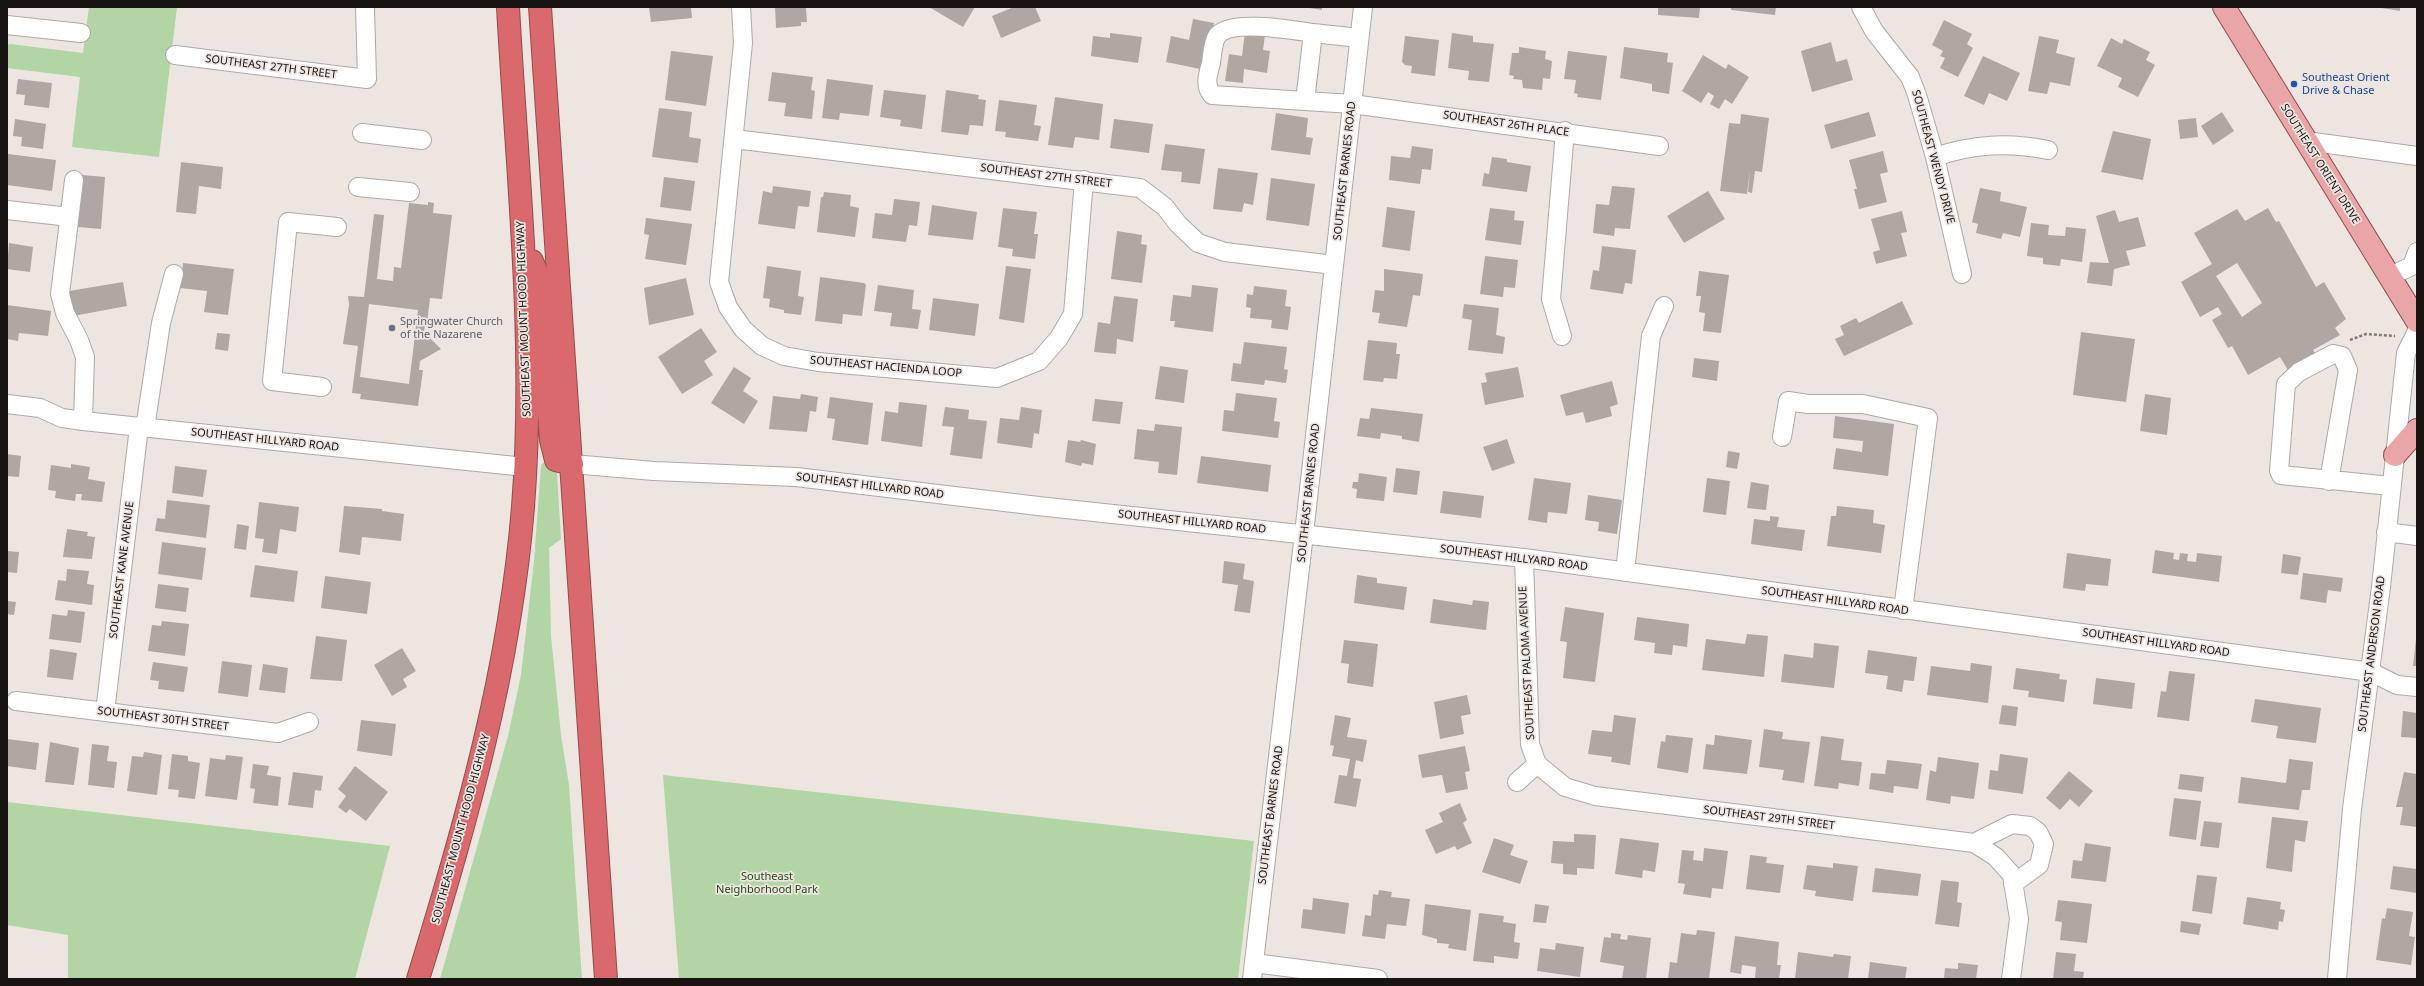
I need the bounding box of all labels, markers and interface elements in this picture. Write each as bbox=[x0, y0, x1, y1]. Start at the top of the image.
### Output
street label: SOUTHEAST 27TH STREET bbox=[205, 52, 337, 82]
place label: Southeast Orient Drive & Chase bbox=[2302, 71, 2390, 97]
marker: Southeast Orient Drive & Chase bbox=[2289, 79, 2299, 89]
street label: SOUTHEAST WENDY DRIVE bbox=[1909, 89, 1957, 225]
street label: SOUTHEAST BARNES ROAD bbox=[1331, 101, 1359, 241]
street label: SOUTHEAST ORIENT DRIVE bbox=[2278, 102, 2362, 226]
street label: SOUTHEAST 26TH PLACE bbox=[1442, 109, 1570, 139]
street label: SOUTHEAST 27TH STREET bbox=[980, 161, 1112, 191]
street label: SOUTHEAST MOUNT HOOD HIGHWAY bbox=[514, 221, 534, 417]
place label: Springwater Church of the Nazarene bbox=[400, 315, 503, 341]
marker: Springwater Church of the Nazarene bbox=[387, 323, 397, 333]
street label: SOUTHEAST HACIENDA LOOP bbox=[810, 354, 962, 380]
street label: SOUTHEAST BARNES ROAD bbox=[1295, 423, 1323, 563]
street label: SOUTHEAST HILLYARD ROAD bbox=[190, 426, 340, 454]
street label: SOUTHEAST HILLYARD ROAD bbox=[795, 470, 945, 502]
street label: SOUTHEAST KANE AVENUE bbox=[107, 501, 137, 639]
street label: SOUTHEAST HILLYARD ROAD bbox=[1117, 508, 1267, 536]
street label: SOUTHEAST HILLYARD ROAD bbox=[1439, 542, 1589, 574]
street label: SOUTHEAST ANDERSON ROAD bbox=[2356, 575, 2388, 733]
street label: SOUTHEAST HILLYARD ROAD bbox=[1760, 584, 1910, 618]
street label: SOUTHEAST PALOMA AVENUE bbox=[1516, 586, 1538, 740]
street label: SOUTHEAST HILLYARD ROAD bbox=[2081, 626, 2231, 660]
street label: SOUTHEAST 30TH STREET bbox=[97, 704, 229, 734]
street label: SOUTHEAST MOUNT HOOD HIGHWAY bbox=[429, 733, 493, 925]
street label: SOUTHEAST BARNES ROAD bbox=[1256, 745, 1286, 885]
street label: SOUTHEAST 29TH STREET bbox=[1703, 803, 1835, 833]
park label: Southeast Neighborhood Park bbox=[716, 870, 818, 896]

